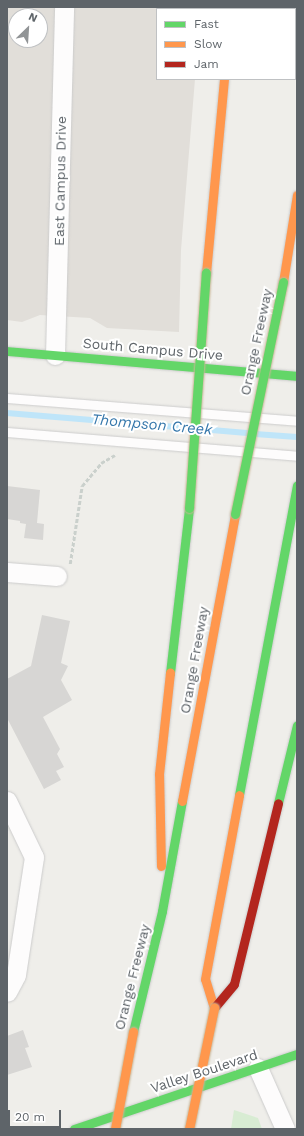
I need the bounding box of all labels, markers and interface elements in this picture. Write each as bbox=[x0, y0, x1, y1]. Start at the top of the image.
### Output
north arrow bbox=[8, 8, 48, 48]
legend bbox=[156, 8, 296, 80]
text: N bbox=[26, 10, 39, 25]
text: Fast bbox=[194, 17, 219, 31]
text: Slow bbox=[194, 37, 222, 51]
text: Jam bbox=[194, 57, 219, 71]
street label: East Campus Drive bbox=[50, 116, 70, 246]
street label: Orange Freeway bbox=[236, 287, 276, 397]
street label: South Campus Drive bbox=[82, 335, 224, 363]
water label: Thompson Creek bbox=[91, 411, 213, 439]
street label: Orange Freeway bbox=[176, 605, 212, 715]
street label: Orange Freeway bbox=[111, 922, 153, 1032]
street label: Valley Boulevard bbox=[148, 1046, 260, 1096]
scale bar bbox=[10, 1102, 63, 1128]
text: 20 m bbox=[15, 1110, 45, 1124]

